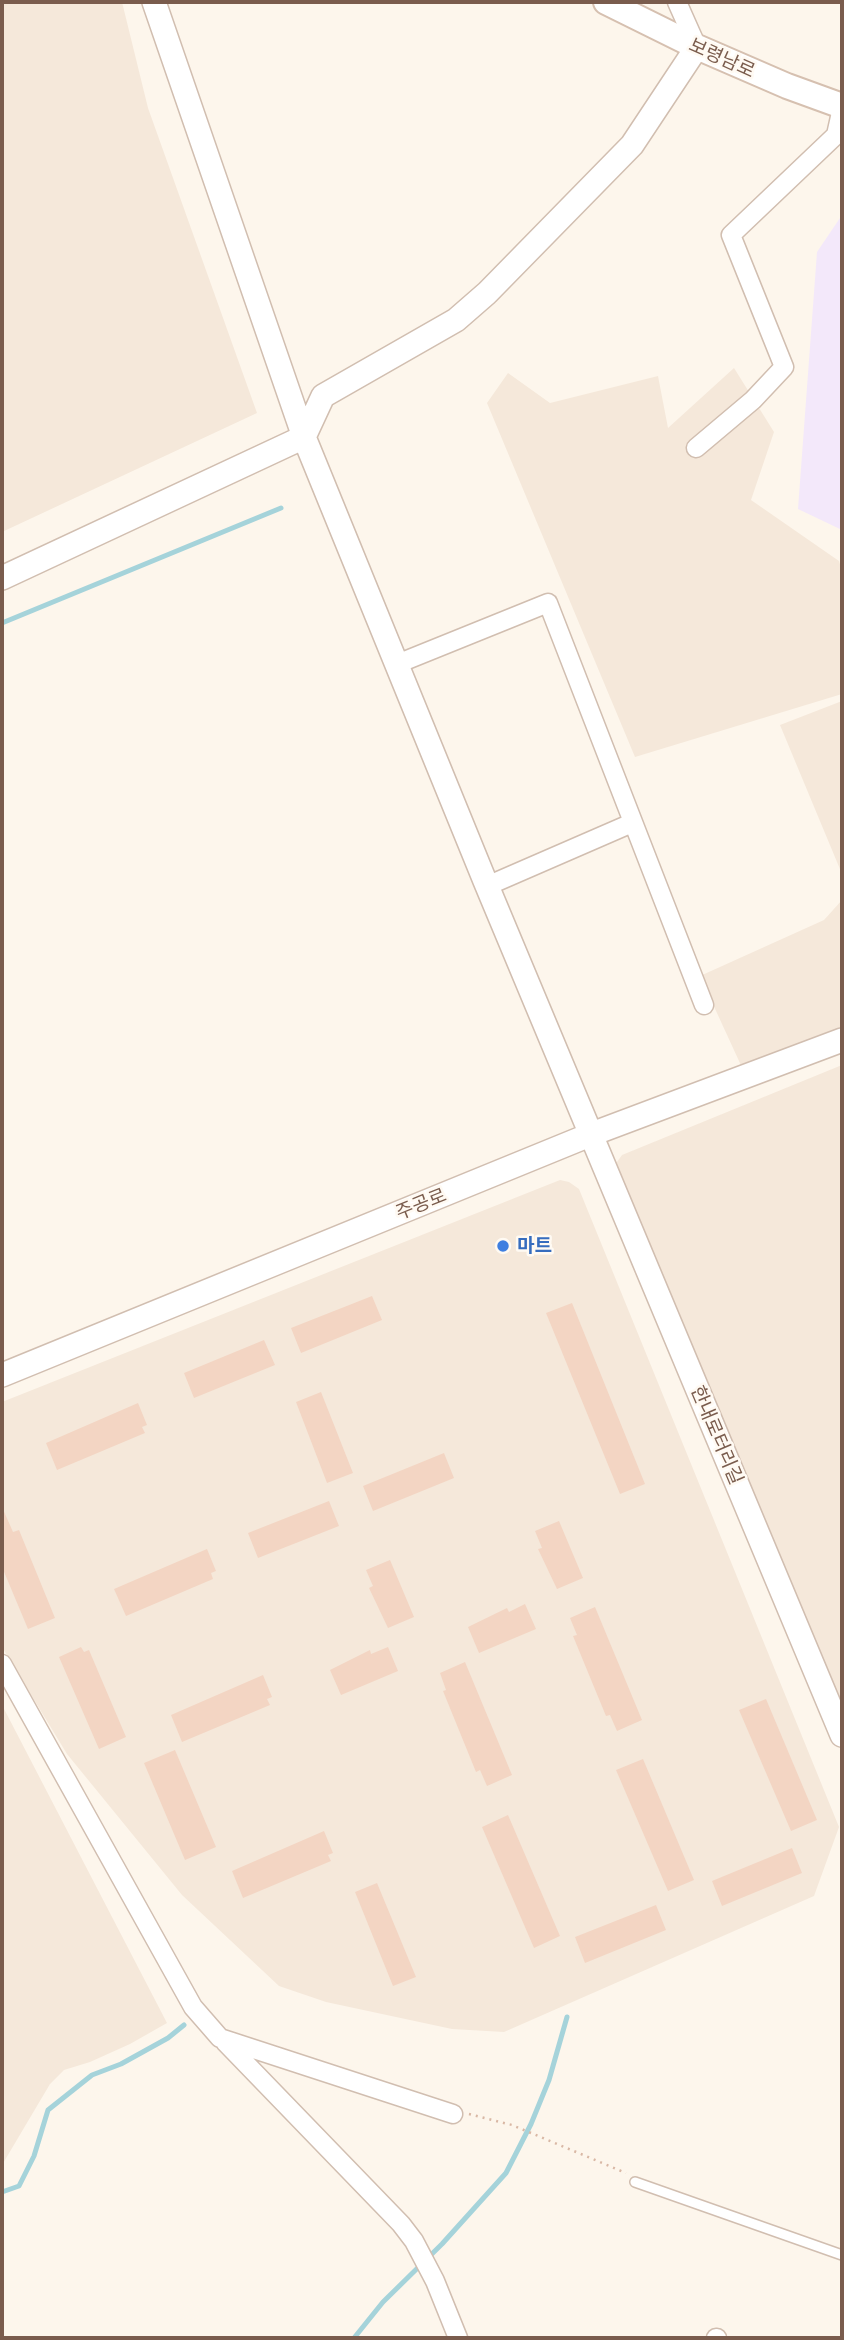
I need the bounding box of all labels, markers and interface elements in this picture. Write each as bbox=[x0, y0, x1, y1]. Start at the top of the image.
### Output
street label: 보령남로 bbox=[685, 33, 759, 83]
street label: 주공로 bbox=[392, 1184, 450, 1224]
place label: 마트 bbox=[517, 1235, 552, 1257]
marker: 마트 bbox=[495, 1238, 511, 1254]
street label: 한내로터리길 bbox=[686, 1382, 748, 1488]

